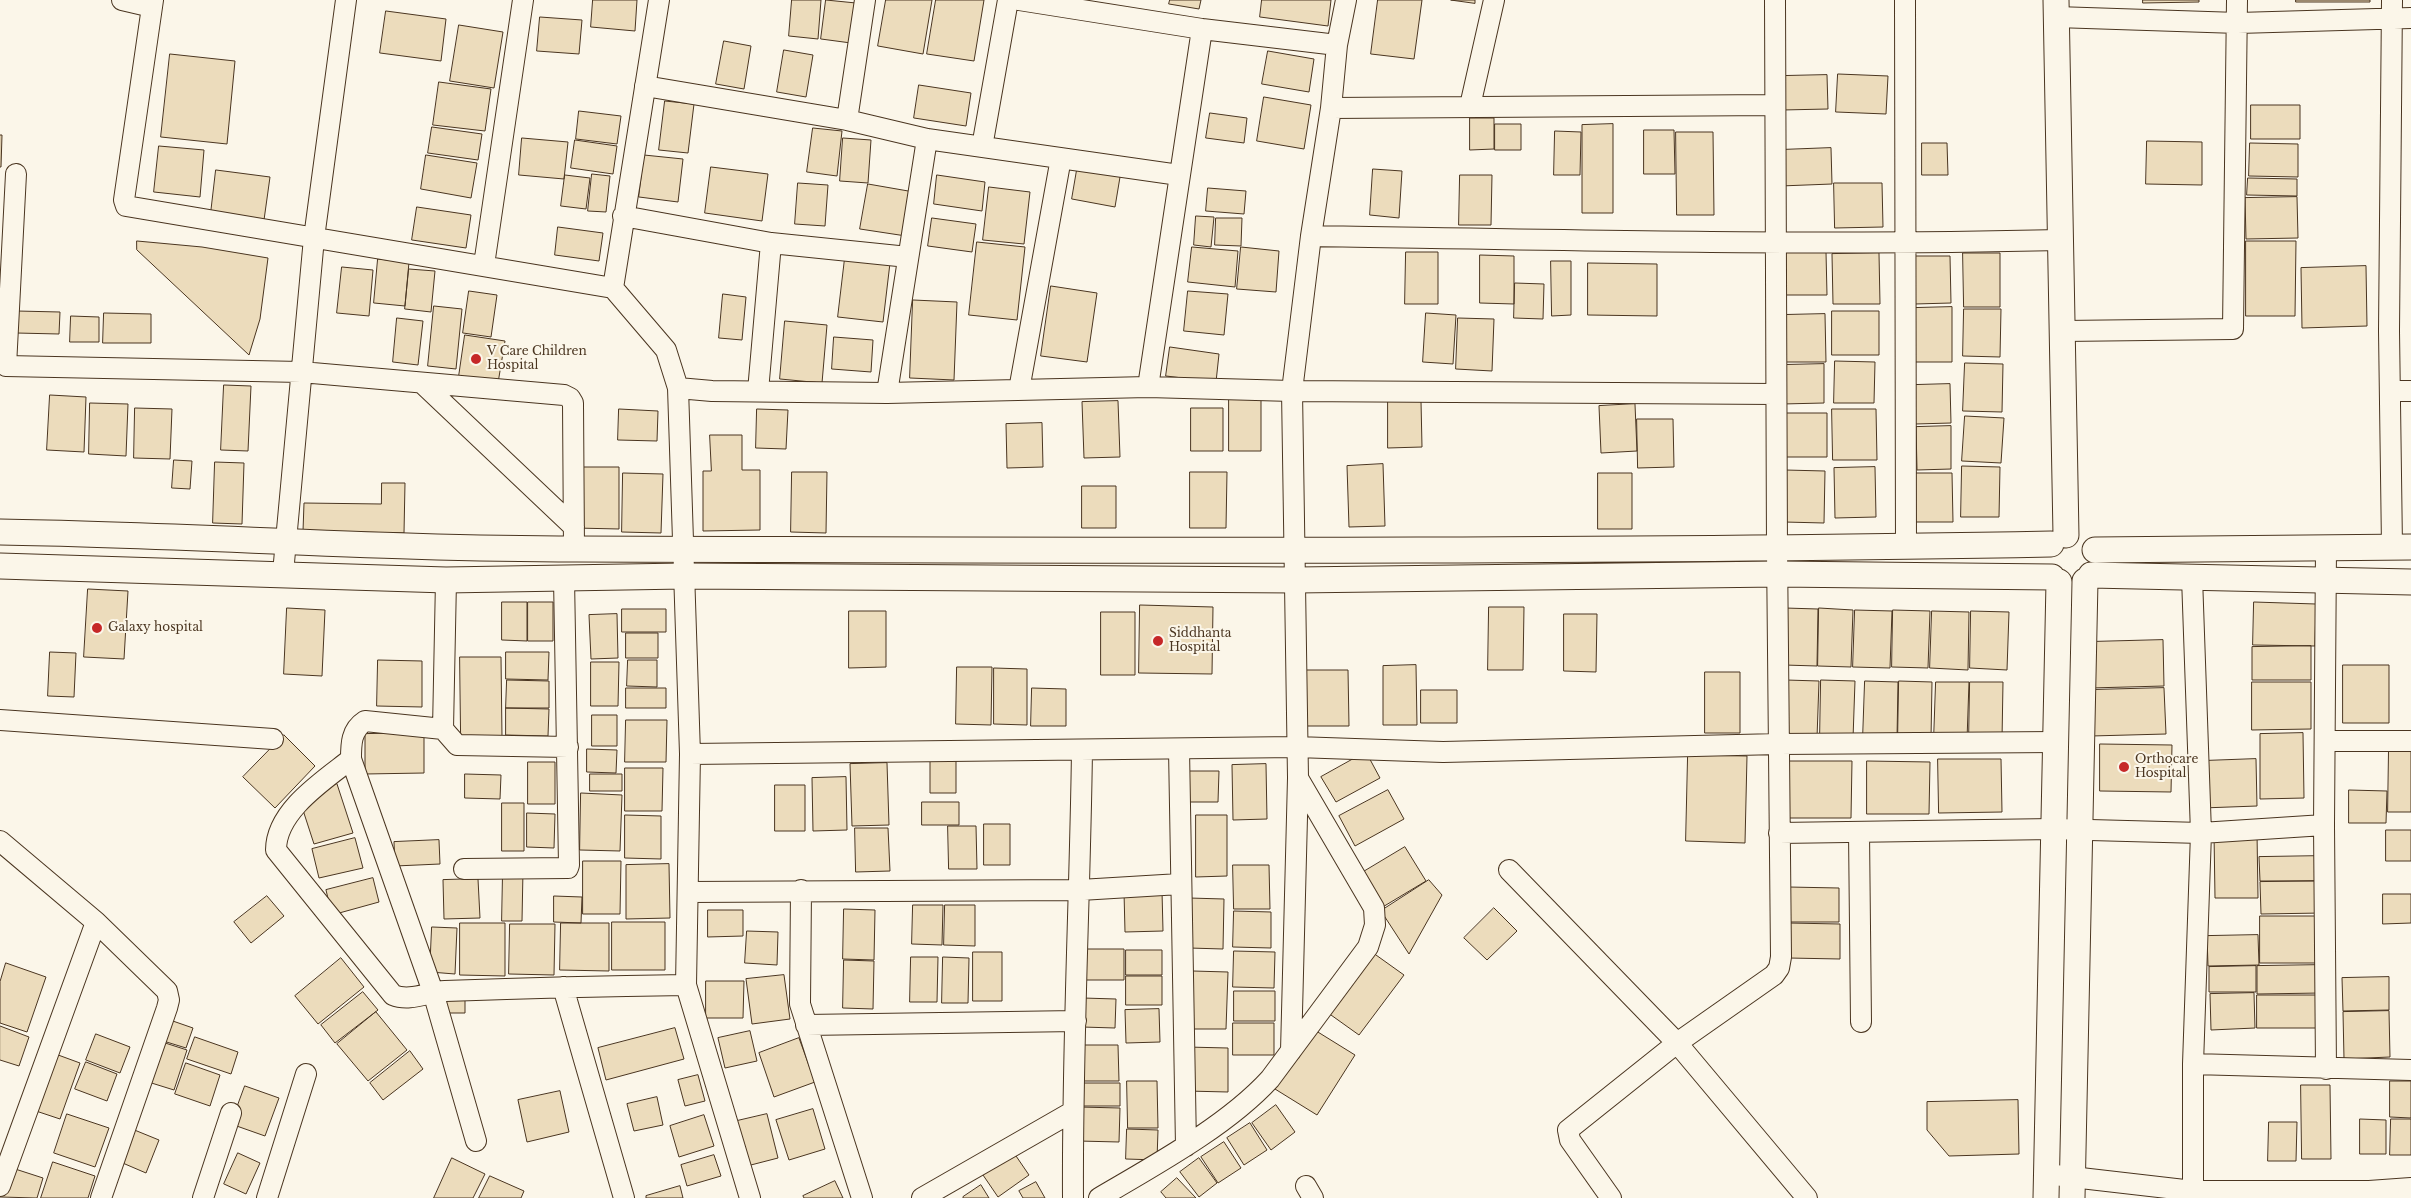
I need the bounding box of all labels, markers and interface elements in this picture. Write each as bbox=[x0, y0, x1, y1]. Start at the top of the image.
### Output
place label: V Care Children Hospital bbox=[487, 345, 587, 373]
marker: V Care Children Hospital bbox=[469, 352, 483, 366]
marker: Galaxy hospital bbox=[90, 621, 104, 635]
place label: Galaxy hospital bbox=[108, 621, 203, 635]
place label: Siddhanta Hospital bbox=[1169, 627, 1231, 655]
marker: Siddhanta Hospital bbox=[1151, 634, 1165, 648]
place label: Orthocare Hospital bbox=[2135, 753, 2198, 781]
marker: Orthocare Hospital bbox=[2117, 760, 2131, 774]

